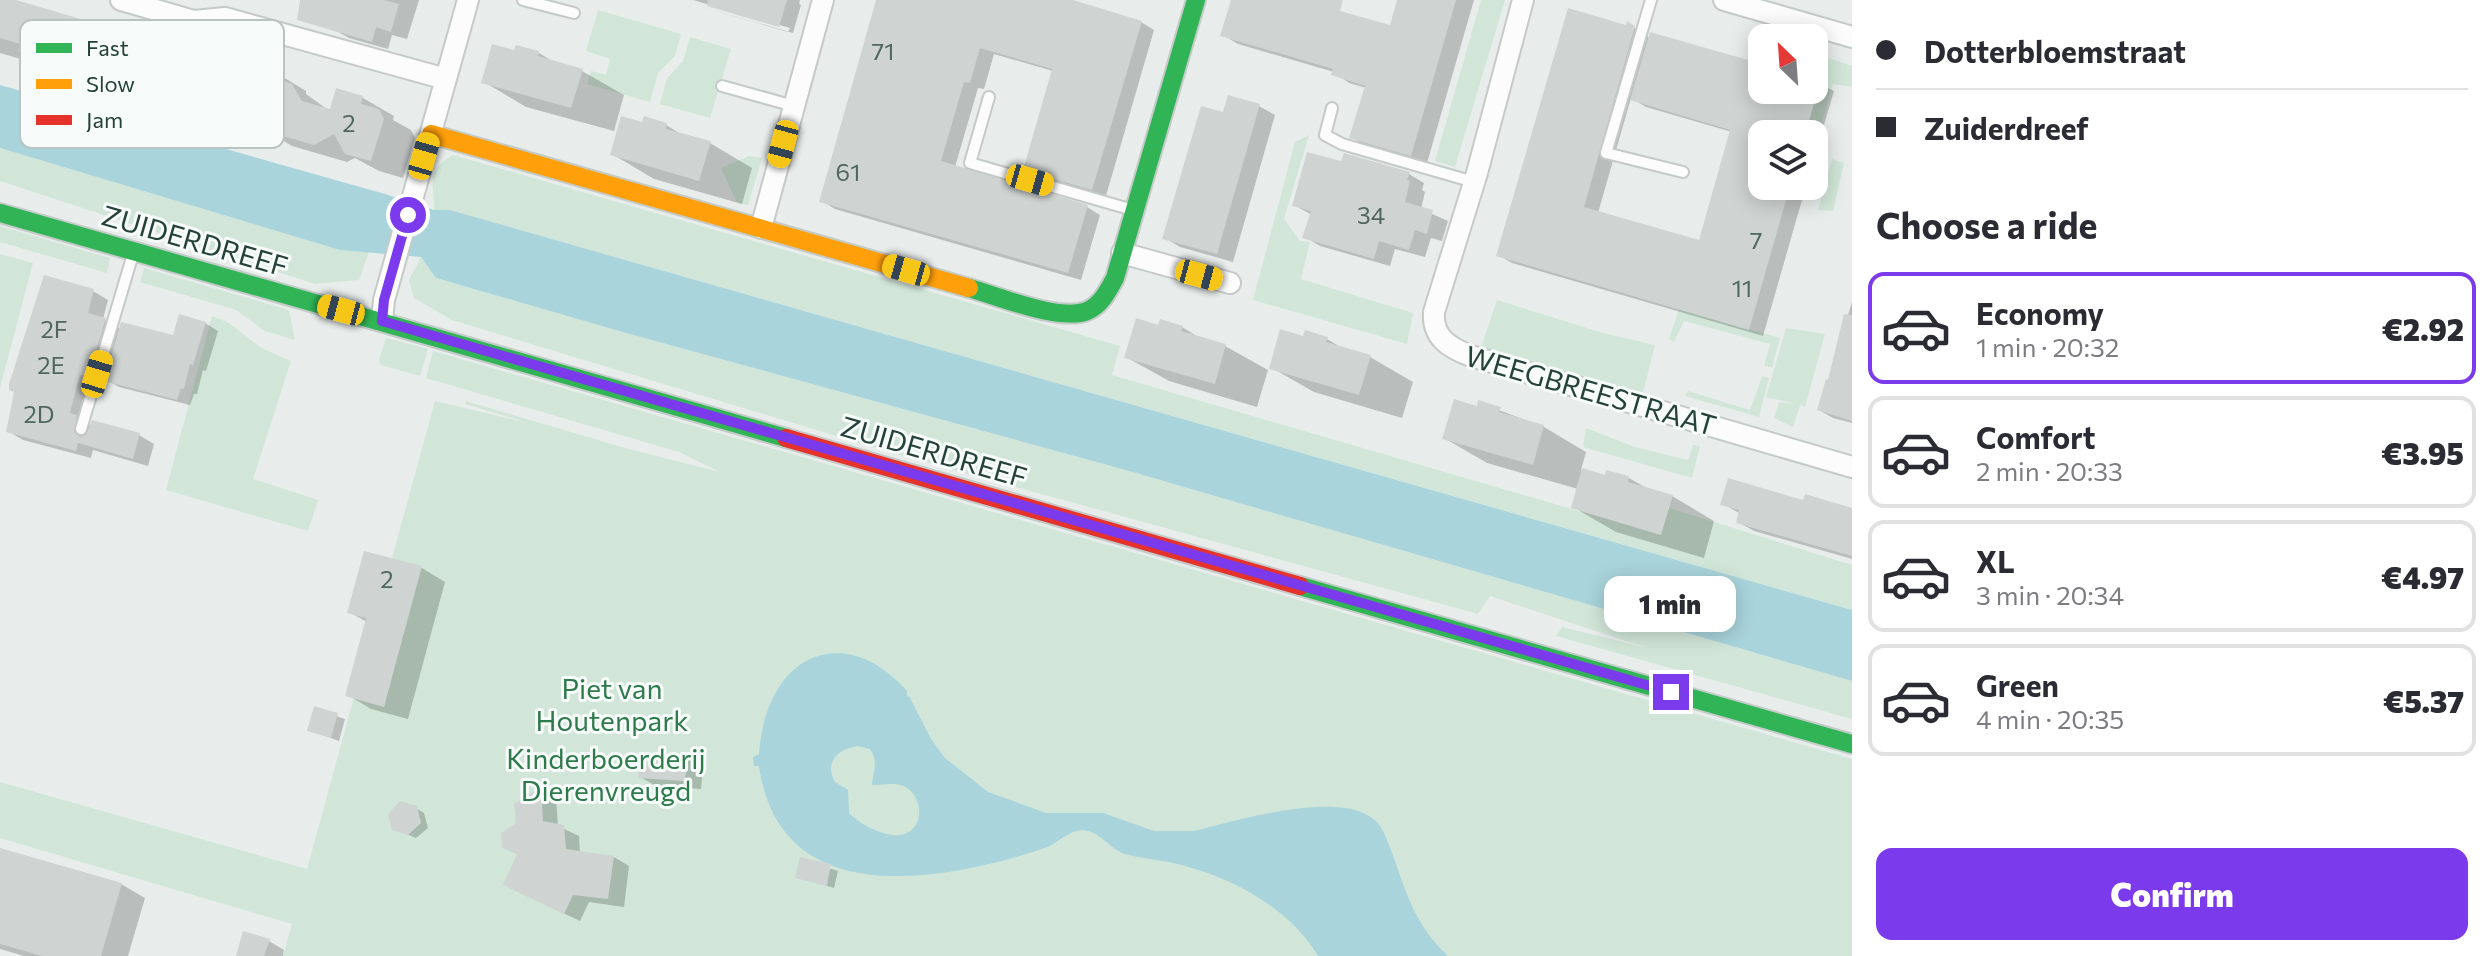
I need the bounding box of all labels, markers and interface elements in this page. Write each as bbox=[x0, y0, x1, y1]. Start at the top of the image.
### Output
legend bbox=[20, 20, 284, 148]
north arrow bbox=[1748, 24, 1828, 104]
map controls bbox=[1748, 24, 1828, 200]
text: Dotterbloemstraat bbox=[1924, 32, 2186, 69]
text: Fast bbox=[86, 34, 129, 61]
house number: 71 bbox=[872, 36, 894, 65]
text: Slow bbox=[86, 70, 135, 97]
text: Jam bbox=[86, 106, 123, 133]
house number: 2 bbox=[342, 108, 356, 137]
text: Zuiderdreef bbox=[1924, 109, 2089, 146]
car bbox=[765, 118, 801, 170]
button: layers bbox=[1748, 120, 1828, 200]
car bbox=[406, 130, 442, 182]
house number: 61 bbox=[836, 157, 860, 186]
car bbox=[1004, 162, 1056, 198]
street label: ZUIDERDREEF bbox=[98, 197, 292, 283]
route start bbox=[390, 197, 426, 233]
house number: 34 bbox=[1357, 200, 1385, 229]
text: Choose a ride bbox=[1876, 202, 2097, 246]
house number: 7 bbox=[1750, 225, 1762, 254]
car bbox=[880, 252, 932, 288]
car bbox=[1173, 257, 1225, 293]
house number: 11 bbox=[1732, 273, 1752, 302]
car bbox=[315, 292, 367, 328]
icon: car bbox=[1880, 292, 1952, 364]
text: Economy bbox=[1976, 294, 2104, 331]
text: €2.92 bbox=[2382, 310, 2464, 347]
house number: 2F bbox=[40, 314, 68, 343]
text: 1 min · 20:32 bbox=[1976, 331, 2119, 362]
street label: WEEGBREESTRAAT bbox=[1462, 338, 1720, 442]
car bbox=[79, 348, 115, 400]
house number: 2E bbox=[37, 350, 65, 379]
house number: 2D bbox=[24, 399, 54, 428]
street label: ZUIDERDREEF bbox=[837, 408, 1031, 494]
icon: car bbox=[1880, 416, 1952, 488]
text: Comfort bbox=[1976, 418, 2095, 455]
text: €3.95 bbox=[2381, 434, 2464, 471]
text: 2 min · 20:33 bbox=[1976, 455, 2123, 486]
icon: car bbox=[1880, 540, 1952, 612]
text: XL bbox=[1976, 542, 2015, 579]
text: €4.97 bbox=[2381, 558, 2464, 595]
house number: 2 bbox=[380, 564, 394, 593]
callout: 1 min bbox=[1605, 576, 1737, 632]
text: 3 min · 20:34 bbox=[1976, 579, 2124, 610]
text: 1 min bbox=[1639, 588, 1701, 619]
icon: car bbox=[1880, 664, 1952, 736]
text: Green bbox=[1976, 666, 2059, 703]
park label: Piet van Houtenpark bbox=[535, 671, 689, 737]
route end bbox=[1653, 674, 1689, 710]
text: €5.37 bbox=[2383, 682, 2464, 719]
text: 4 min · 20:35 bbox=[1976, 703, 2124, 734]
park label: Kinderboerderij Dierenvreugd bbox=[506, 741, 706, 807]
button: Confirm bbox=[1876, 848, 2468, 940]

